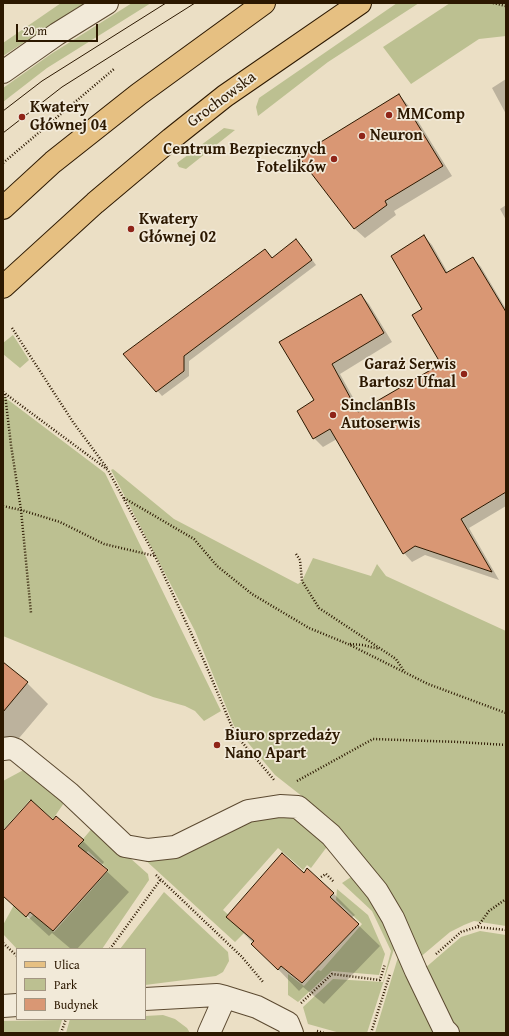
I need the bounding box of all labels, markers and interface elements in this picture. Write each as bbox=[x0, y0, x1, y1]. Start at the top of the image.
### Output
scale bar bbox=[18, 16, 100, 42]
text: 20 m bbox=[23, 22, 47, 39]
street label: Grochowska bbox=[184, 68, 260, 132]
place label: Kwatery Głównej 04 bbox=[30, 98, 107, 136]
place label: MMComp bbox=[397, 105, 465, 125]
marker: MMComp bbox=[384, 110, 394, 120]
marker: Kwatery Głównej 04 bbox=[17, 112, 27, 122]
place label: Neuron bbox=[370, 126, 423, 146]
marker: Neuron bbox=[357, 131, 367, 141]
place label: Centrum Bezpiecznych Fotelików bbox=[163, 140, 326, 178]
marker: Centrum Bezpiecznych Fotelików bbox=[329, 154, 339, 164]
place label: Kwatery Głównej 02 bbox=[139, 210, 216, 248]
marker: Kwatery Głównej 02 bbox=[126, 224, 136, 234]
place label: Garaż Serwis Bartosz Ufnal bbox=[359, 355, 456, 393]
marker: Garaż Serwis Bartosz Ufnal bbox=[459, 369, 469, 379]
place label: SinclanBIs Autoserwis bbox=[341, 396, 420, 434]
marker: SinclanBIs Autoserwis bbox=[328, 410, 338, 420]
place label: Biuro sprzedaży Nano Apart bbox=[225, 726, 340, 764]
marker: Biuro sprzedaży Nano Apart bbox=[212, 740, 222, 750]
legend bbox=[16, 948, 146, 1020]
text: Ulica bbox=[54, 956, 80, 973]
text: Park bbox=[54, 976, 77, 993]
text: Budynek bbox=[54, 996, 98, 1013]

